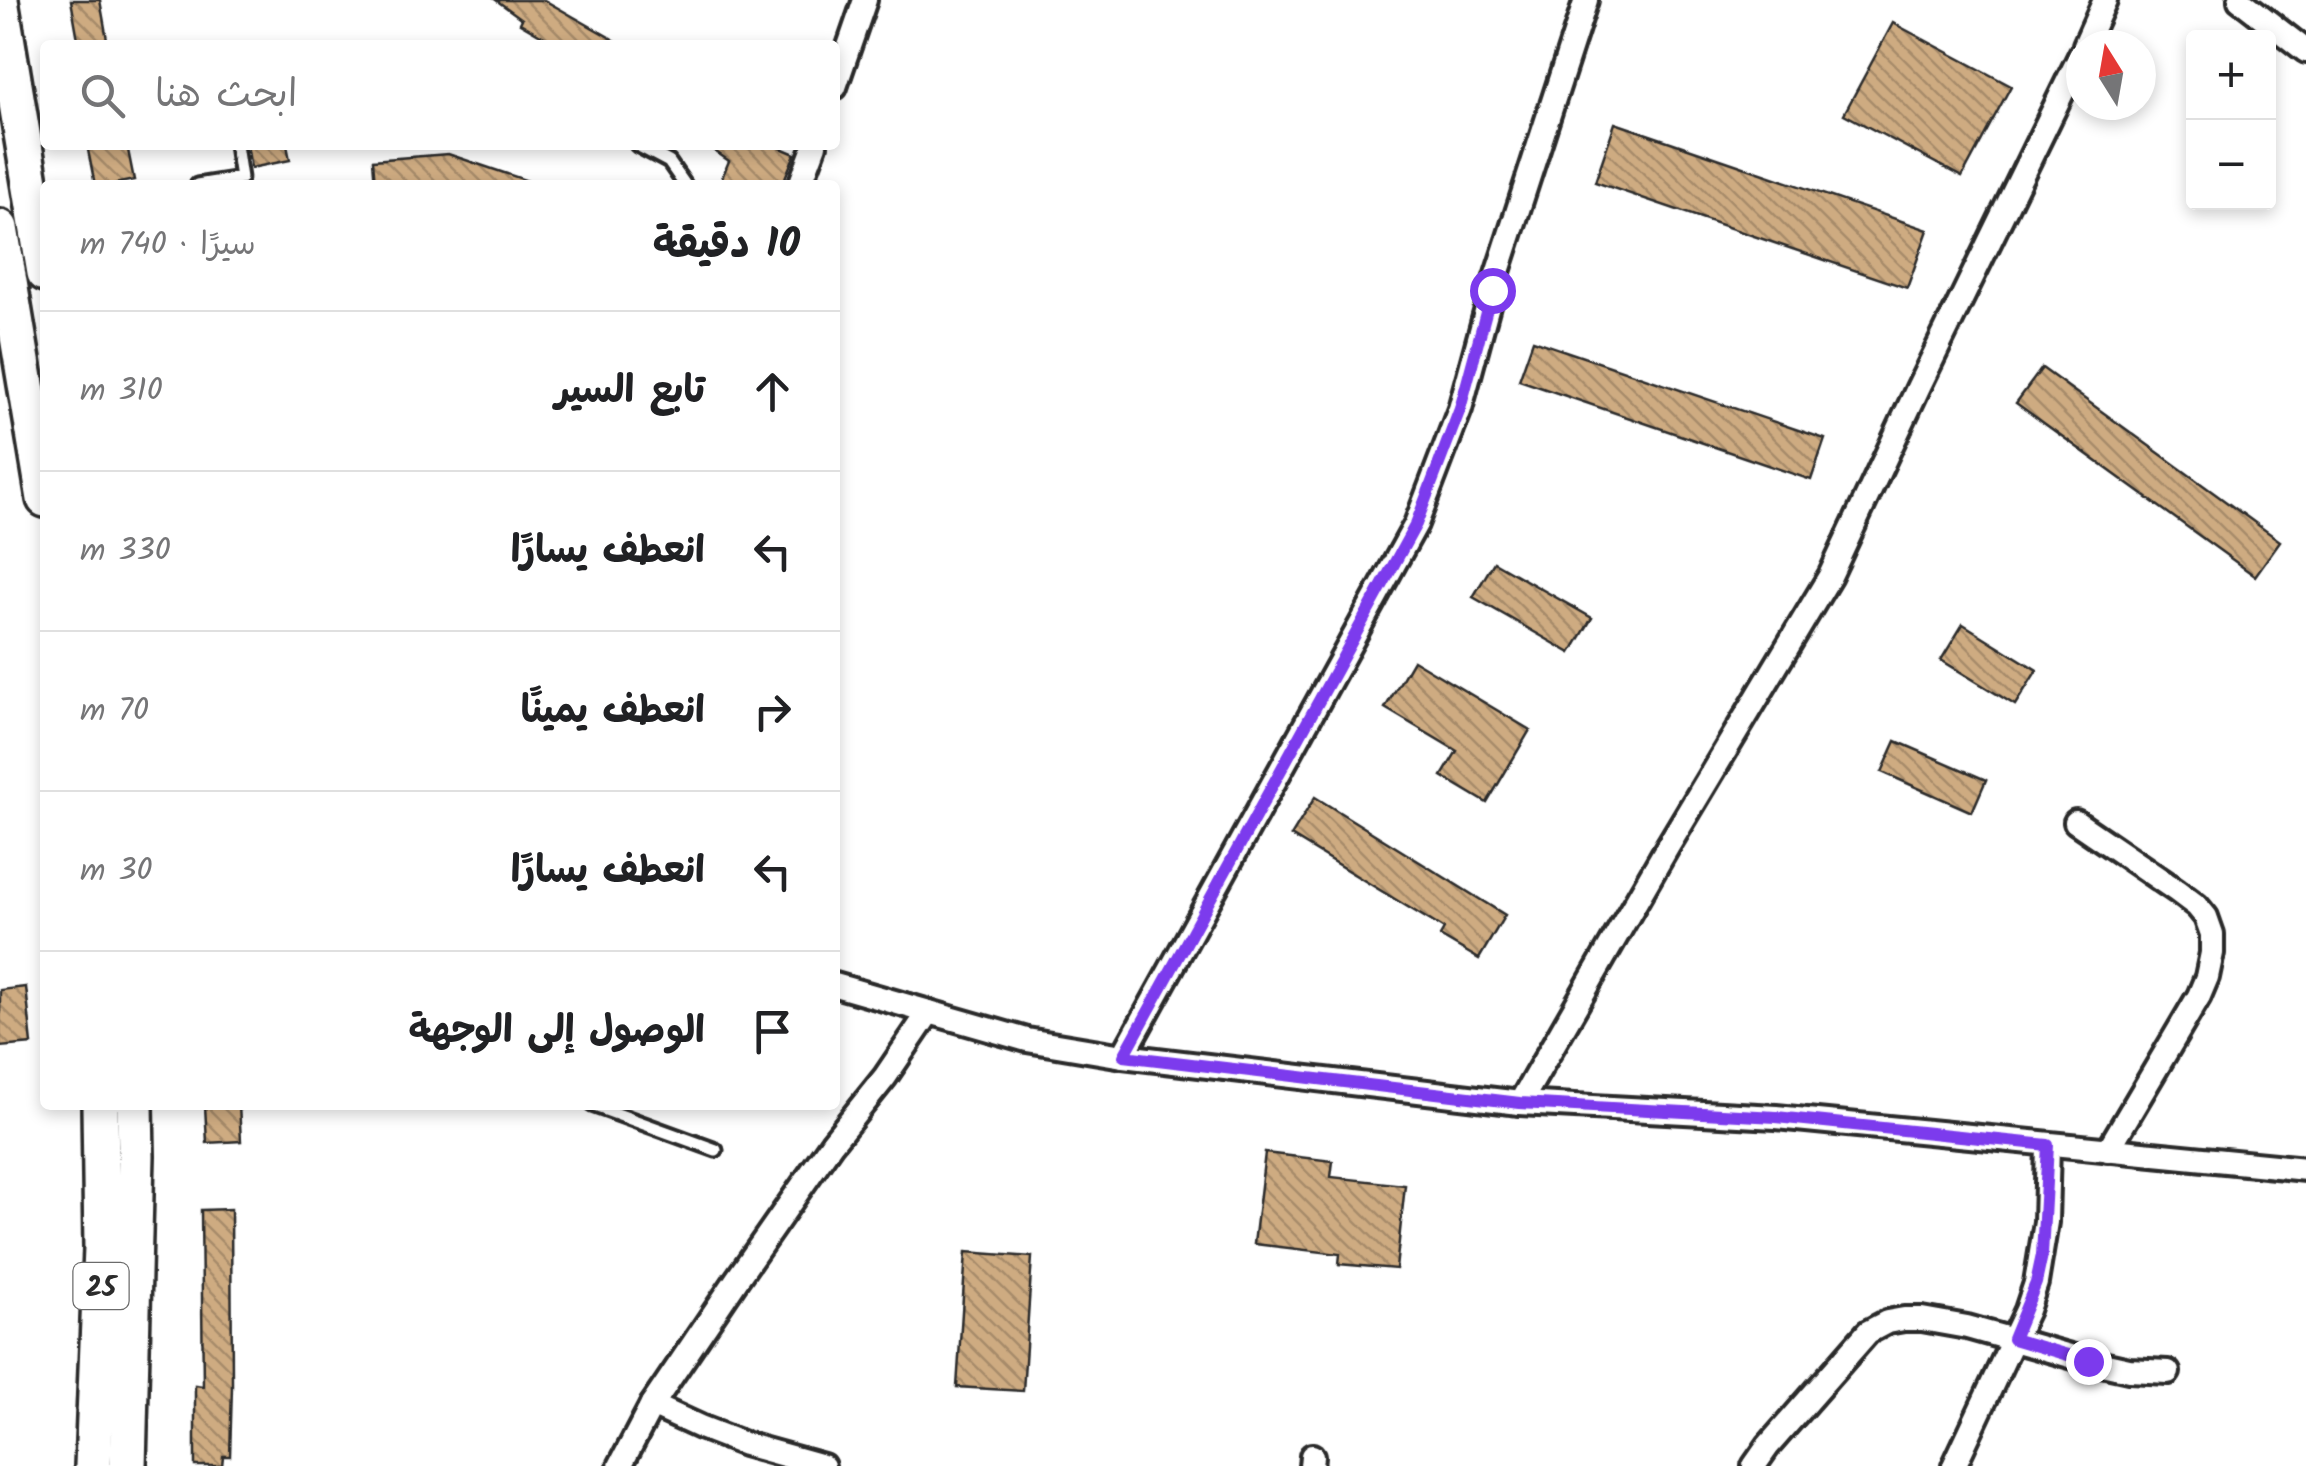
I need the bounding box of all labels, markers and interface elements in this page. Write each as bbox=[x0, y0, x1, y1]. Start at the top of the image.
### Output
north arrow bbox=[2066, 30, 2156, 120]
map controls bbox=[2186, 30, 2276, 210]
button: + bbox=[2186, 30, 2276, 120]
search box bbox=[40, 40, 840, 150]
text: ابحث هنا bbox=[155, 66, 297, 126]
icon: search bbox=[75, 68, 130, 123]
button: − bbox=[2186, 120, 2276, 210]
text: 10 دقيقة bbox=[653, 212, 800, 279]
text: سيرًا · 740 m bbox=[80, 220, 256, 271]
route start bbox=[1470, 268, 1516, 314]
text: تابع السير bbox=[555, 362, 705, 422]
icon: ahead bbox=[745, 364, 800, 419]
text: 310 m bbox=[80, 366, 163, 417]
text: انعطف يسارًا bbox=[511, 522, 705, 582]
icon: left bbox=[745, 524, 800, 579]
text: 330 m bbox=[80, 526, 171, 577]
text: انعطف يمينًا bbox=[521, 682, 705, 742]
icon: right bbox=[745, 684, 800, 739]
text: 70 m bbox=[80, 686, 149, 737]
text: انعطف يسارًا bbox=[511, 842, 705, 902]
icon: left bbox=[745, 844, 800, 899]
text: 30 m bbox=[80, 846, 153, 897]
text: الوصول إلى الوجهة bbox=[409, 1002, 705, 1062]
icon: arrive bbox=[745, 1004, 800, 1059]
road number: 25 bbox=[74, 1263, 128, 1309]
route end bbox=[2066, 1339, 2112, 1385]

